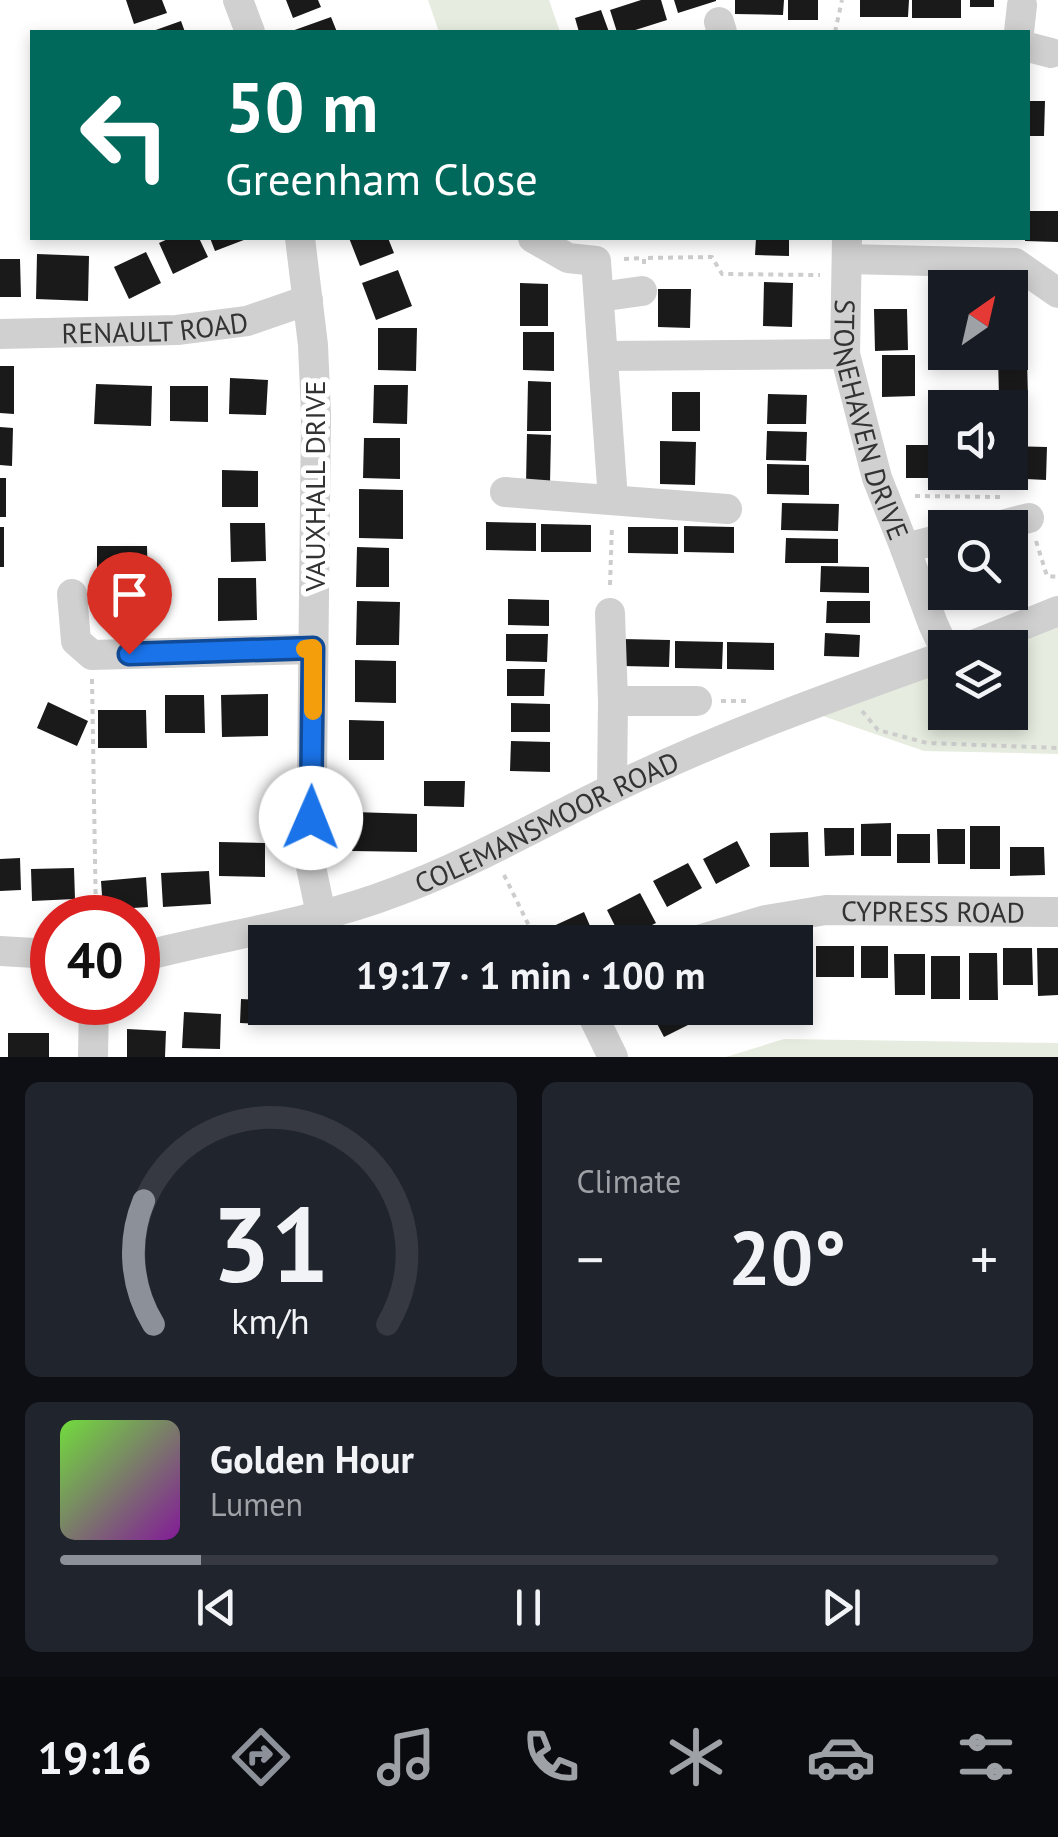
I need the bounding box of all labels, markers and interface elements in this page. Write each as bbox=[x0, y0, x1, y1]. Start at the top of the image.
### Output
text: 50 m bbox=[225, 61, 378, 151]
icon: left bbox=[60, 70, 190, 200]
text: Greenham Close bbox=[225, 149, 538, 207]
north arrow bbox=[928, 270, 1028, 370]
map controls bbox=[928, 270, 1028, 730]
street label: STONEHAVEN DRIVE bbox=[825, 299, 918, 545]
street label: RENAULT ROAD bbox=[61, 303, 250, 351]
street label: VAUXHALL DRIVE bbox=[296, 380, 333, 593]
button: sound bbox=[928, 390, 1028, 490]
button: search bbox=[928, 510, 1028, 610]
pin bbox=[87, 552, 172, 655]
icon: arrive bbox=[102, 567, 157, 622]
button: layers bbox=[928, 630, 1028, 730]
street label: COLEMANSMOOR ROAD bbox=[409, 742, 684, 901]
position arrow bbox=[259, 766, 363, 870]
street label: CYPRESS ROAD bbox=[841, 892, 1025, 930]
speed limit sign: 40 bbox=[30, 895, 160, 1025]
text: 19:17 · 1 min · 100 m bbox=[356, 950, 705, 999]
text: Climate bbox=[577, 1160, 681, 1202]
text: 31 bbox=[212, 1176, 330, 1311]
text: 20° bbox=[728, 1209, 846, 1306]
text: − bbox=[577, 1223, 604, 1294]
text: + bbox=[970, 1223, 998, 1294]
text: km/h bbox=[232, 1298, 310, 1344]
text: Golden Hour bbox=[210, 1434, 414, 1483]
text: Lumen bbox=[210, 1483, 303, 1525]
icon: previous bbox=[189, 1580, 244, 1635]
icon: pause bbox=[501, 1580, 556, 1635]
icon: next bbox=[814, 1580, 869, 1635]
icon: directions bbox=[226, 1722, 296, 1792]
icon: music bbox=[371, 1722, 441, 1792]
icon: phone bbox=[516, 1722, 586, 1792]
icon: climate bbox=[661, 1722, 731, 1792]
icon: car bbox=[806, 1722, 876, 1792]
icon: filters bbox=[951, 1722, 1021, 1792]
text: 19:16 bbox=[37, 1728, 152, 1786]

